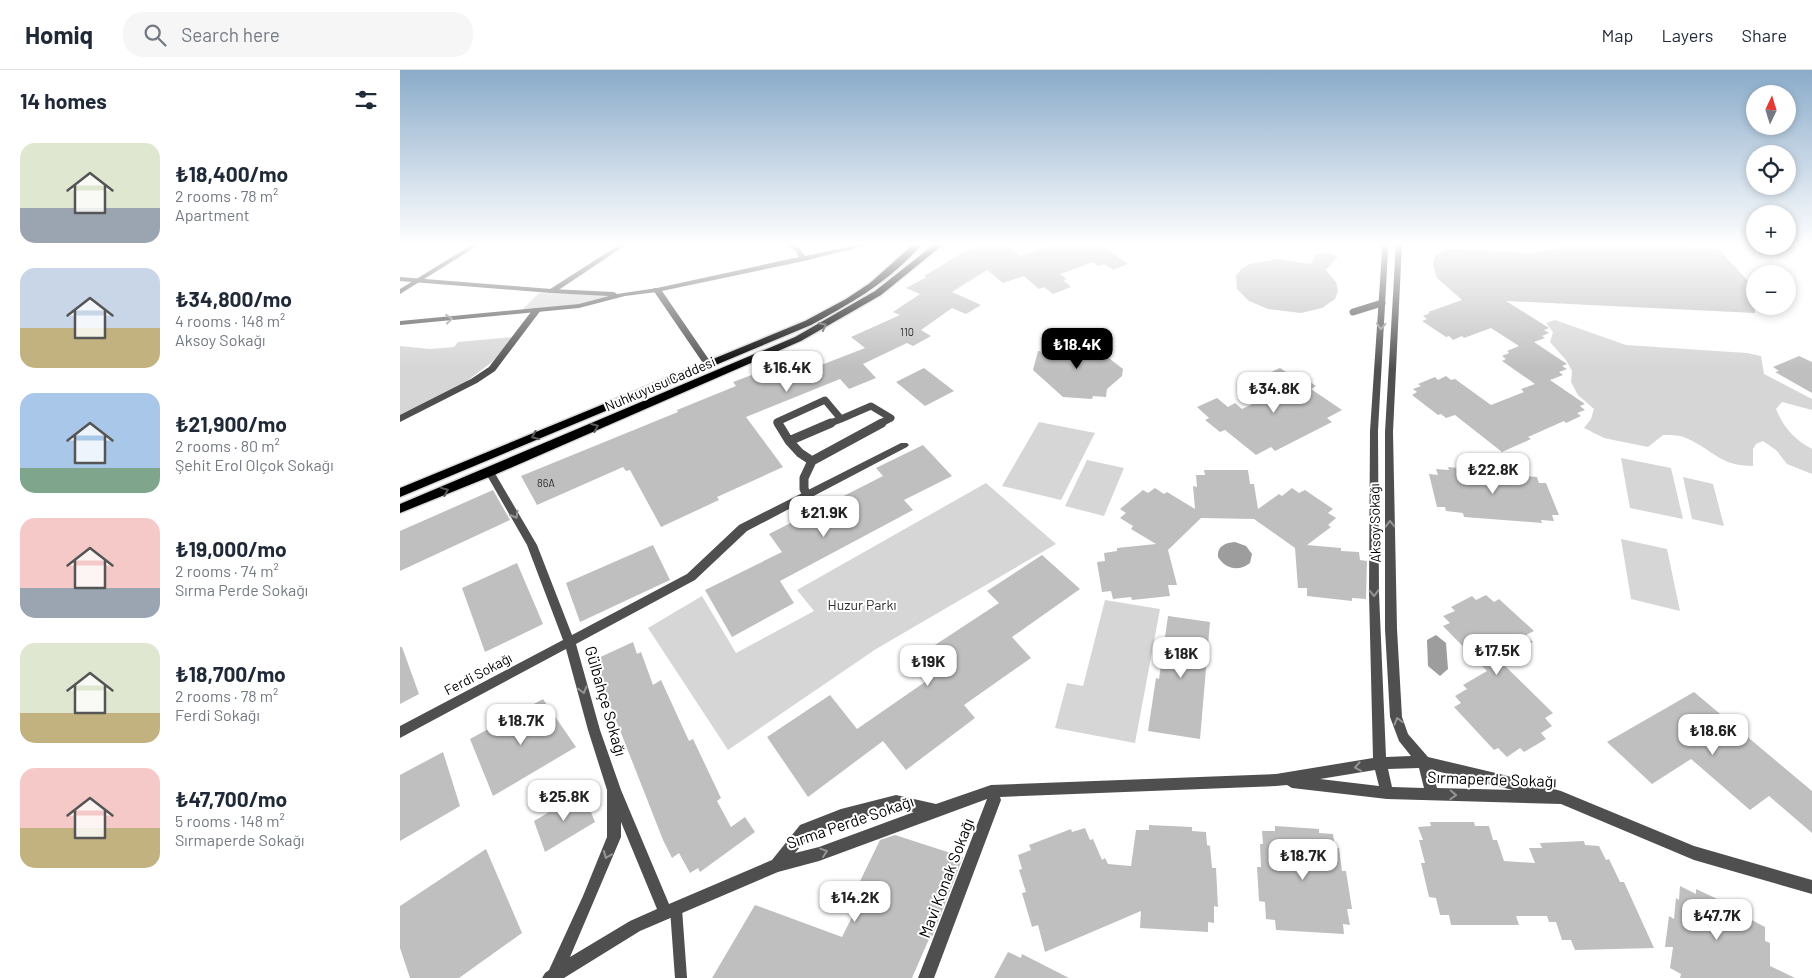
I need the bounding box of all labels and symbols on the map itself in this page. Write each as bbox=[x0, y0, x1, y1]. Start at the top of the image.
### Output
north arrow bbox=[1746, 85, 1796, 135]
one-way arrow bbox=[445, 313, 453, 324]
one-way arrow bbox=[818, 322, 827, 332]
one-way arrow bbox=[1375, 322, 1386, 330]
house number: 110 bbox=[900, 325, 914, 338]
pin: ₺18.4K bbox=[1036, 328, 1118, 370]
pin: ₺16.4K bbox=[746, 350, 828, 393]
street label: Nuhkuyusu Caddesi bbox=[602, 353, 718, 415]
pin: ₺34.8K bbox=[1233, 372, 1315, 414]
one-way arrow bbox=[590, 423, 599, 433]
one-way arrow bbox=[531, 430, 540, 441]
pin: ₺22.8K bbox=[1452, 452, 1534, 495]
house number: 86A bbox=[537, 476, 555, 489]
street label: Aksoy Sokağı bbox=[1365, 483, 1384, 563]
one-way arrow bbox=[440, 486, 449, 497]
pin: ₺21.9K bbox=[783, 496, 865, 538]
one-way arrow bbox=[508, 509, 518, 518]
one-way arrow bbox=[1385, 520, 1395, 528]
one-way arrow bbox=[1369, 590, 1379, 597]
park label: Huzur Parkı bbox=[828, 596, 896, 613]
pin: ₺17.5K bbox=[1456, 634, 1538, 676]
pin: ₺18K bbox=[1151, 636, 1211, 679]
street label: Gülbahçe Sokağı bbox=[582, 644, 631, 758]
pin: ₺19K bbox=[898, 644, 958, 687]
street label: Ferdi Sokağı bbox=[441, 649, 515, 698]
one-way arrow bbox=[577, 685, 588, 694]
pin: ₺18.7K bbox=[480, 704, 562, 746]
pin: ₺18.6K bbox=[1672, 714, 1754, 756]
one-way arrow bbox=[1394, 718, 1404, 726]
one-way arrow bbox=[1354, 762, 1362, 772]
street label: Sırmaperde Sokağı bbox=[1427, 767, 1557, 790]
pin: ₺25.8K bbox=[523, 780, 605, 822]
one-way arrow bbox=[1450, 790, 1457, 800]
street label: Sırma Perde Sokağı bbox=[784, 791, 916, 852]
street label: Mavi Konak Sokağı bbox=[914, 815, 977, 940]
pin: ₺18.7K bbox=[1262, 838, 1344, 881]
one-way arrow bbox=[819, 848, 828, 858]
one-way arrow bbox=[603, 850, 613, 858]
pin: ₺14.2K bbox=[814, 880, 896, 923]
pin: ₺47.7K bbox=[1676, 898, 1758, 941]

